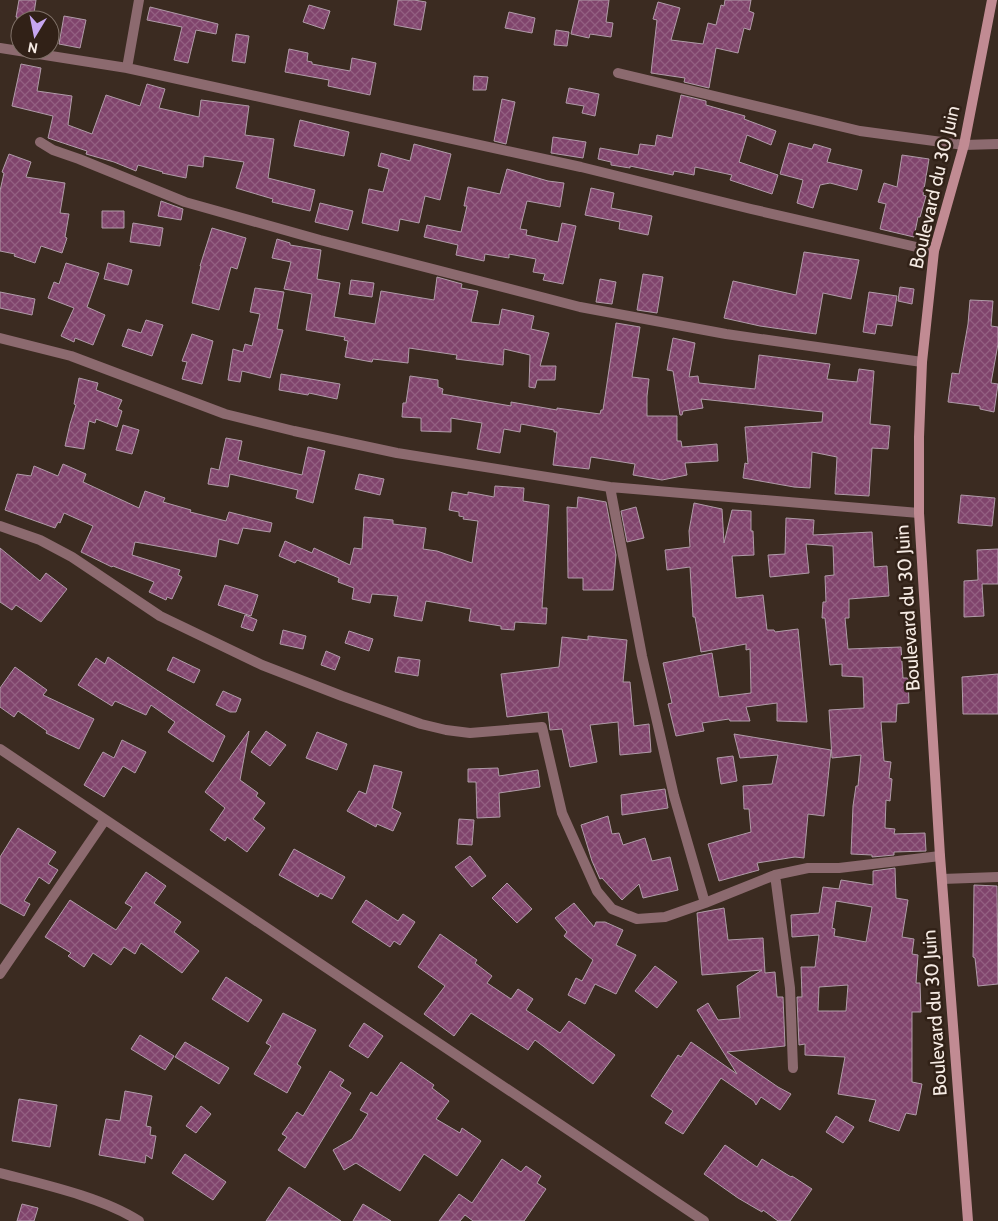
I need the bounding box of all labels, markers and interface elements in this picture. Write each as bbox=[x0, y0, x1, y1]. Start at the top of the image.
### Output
north arrow bbox=[10, 10, 60, 60]
text: N bbox=[26, 38, 39, 58]
street label: Boulevard du 30 Juin bbox=[905, 103, 964, 271]
street label: Boulevard du 30 Juin bbox=[890, 524, 925, 692]
street label: Boulevard du 30 Juin bbox=[917, 929, 952, 1097]

